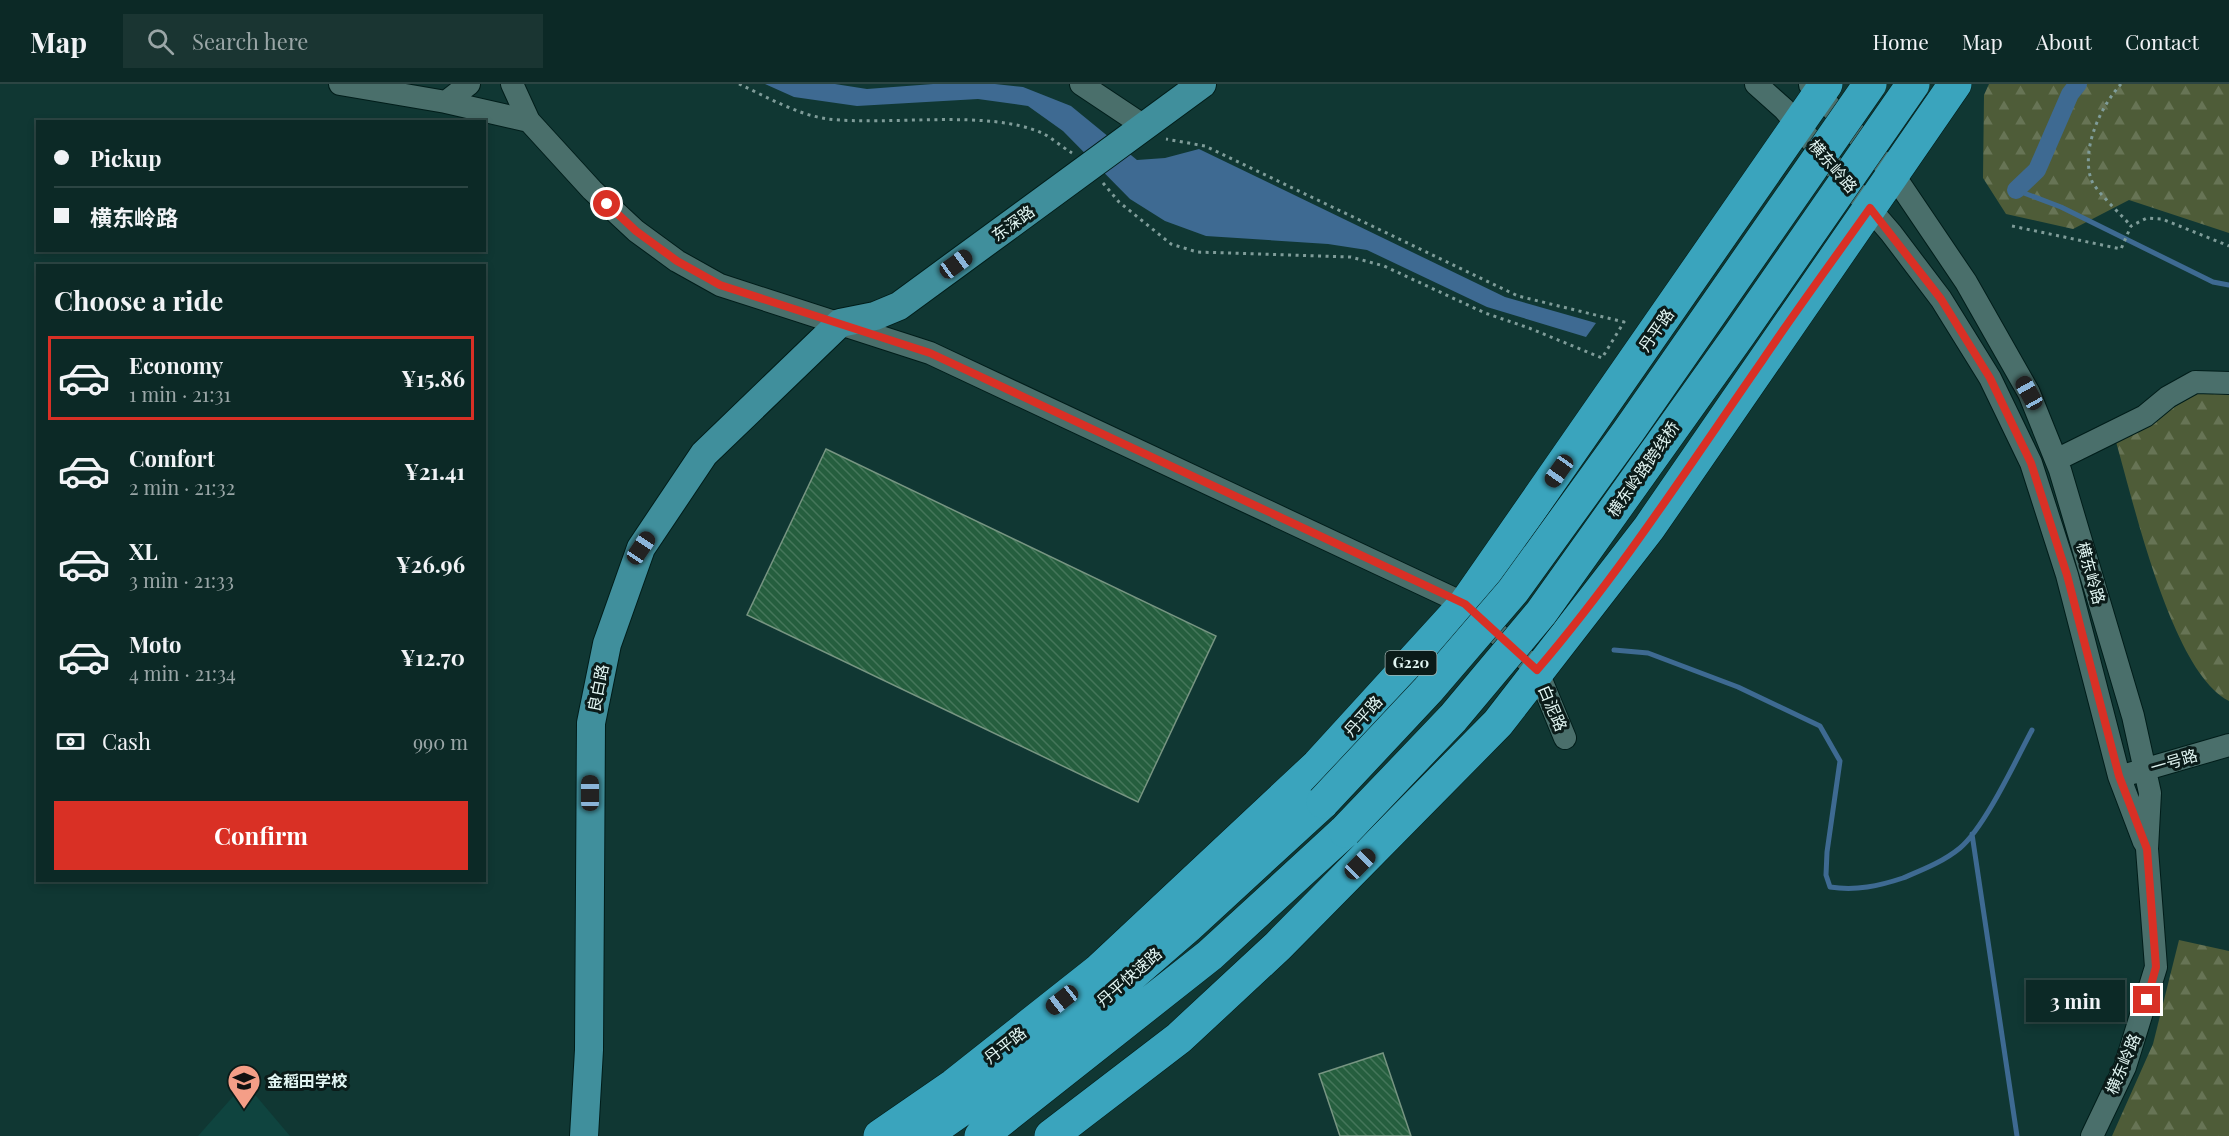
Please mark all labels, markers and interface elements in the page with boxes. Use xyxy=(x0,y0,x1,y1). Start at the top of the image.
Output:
search box xyxy=(123,14,543,68)
text: Map xyxy=(30,23,87,60)
icon: search xyxy=(144,25,177,58)
text: Search here xyxy=(192,26,308,56)
text: Home xyxy=(1873,27,1929,55)
text: Map xyxy=(1962,27,2003,55)
text: About xyxy=(2036,27,2092,55)
text: Contact xyxy=(2125,27,2199,55)
street label: 横东岭路 xyxy=(1804,135,1862,197)
text: Pickup xyxy=(90,143,161,173)
route start xyxy=(593,190,620,217)
street label: 东深路 xyxy=(987,200,1038,245)
text: 横东岭路 xyxy=(90,202,178,232)
car xyxy=(936,246,976,282)
text: Choose a ride xyxy=(54,282,223,318)
street label: 丹平路 xyxy=(1633,304,1678,355)
text: Economy xyxy=(129,350,223,380)
icon: car xyxy=(57,351,111,405)
text: ¥15.86 xyxy=(401,363,465,393)
car xyxy=(2012,373,2046,413)
text: 1 min · 21:31 xyxy=(129,380,231,407)
street label: 横东岭路跨线桥 xyxy=(1602,417,1683,521)
text: Comfort xyxy=(129,443,215,473)
icon: car xyxy=(57,444,111,498)
car xyxy=(1541,451,1577,491)
text: ¥21.41 xyxy=(404,456,465,486)
text: 2 min · 21:32 xyxy=(129,473,235,500)
car xyxy=(623,528,659,568)
text: XL xyxy=(129,536,158,566)
icon: car xyxy=(57,537,111,591)
street label: 横东岭路 xyxy=(2073,539,2110,607)
text: ¥26.96 xyxy=(396,549,465,579)
text: 3 min · 21:33 xyxy=(129,566,234,593)
text: Moto xyxy=(129,629,182,659)
icon: car xyxy=(57,630,111,684)
text: ¥12.70 xyxy=(400,642,465,672)
road number: G220 xyxy=(1386,651,1436,675)
text: 4 min · 21:34 xyxy=(129,659,236,686)
street label: 良白路 xyxy=(583,662,612,713)
street label: 白泥路 xyxy=(1534,682,1573,734)
street label: 丹平路 xyxy=(1339,691,1386,741)
icon: cash xyxy=(54,725,87,758)
text: Cash xyxy=(102,726,151,756)
text: 990 m xyxy=(413,728,468,755)
street label: 一号路 xyxy=(2148,744,2200,777)
car xyxy=(581,775,599,811)
button: Confirm xyxy=(54,801,468,870)
car xyxy=(1341,845,1379,883)
street label: 丹平快速路 xyxy=(1092,942,1166,1011)
callout: 3 min xyxy=(2027,979,2126,1021)
car xyxy=(1042,982,1082,1018)
route end xyxy=(2133,986,2160,1013)
text: 3 min xyxy=(2050,987,2101,1014)
street label: 丹平路 xyxy=(979,1022,1030,1068)
street label: 横东岭路 xyxy=(2100,1030,2145,1097)
school or university icon: 金稻田学校 xyxy=(226,1063,262,1110)
place label: 金稻田学校 xyxy=(267,1070,348,1091)

